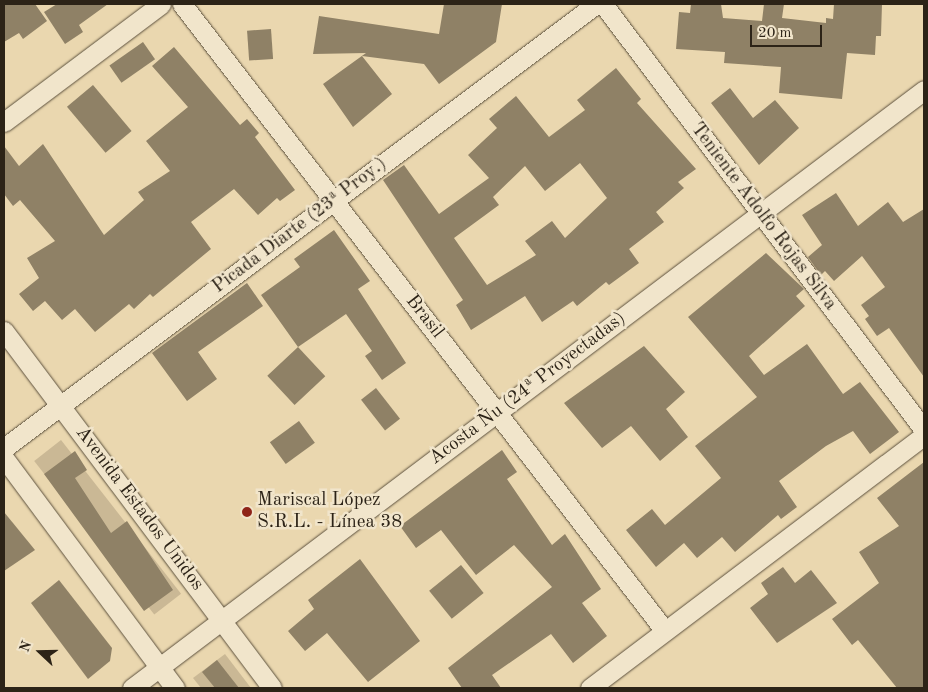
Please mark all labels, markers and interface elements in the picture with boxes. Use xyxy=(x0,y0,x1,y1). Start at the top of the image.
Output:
scale bar xyxy=(753,15,826,47)
text: 20 m xyxy=(758,26,792,41)
street label: Teniente Adolfo Rojas Silva xyxy=(685,119,841,315)
street label: Picada Diarte (23ª Proy.) xyxy=(208,153,392,299)
street label: Brasil xyxy=(400,291,448,343)
street label: Acosta Ñu (24ª Proyectadas) xyxy=(425,308,631,470)
street label: Avenida Estados Unidos xyxy=(70,423,208,595)
place label: Mariscal López S.R.L. - Línea 38 xyxy=(257,490,402,534)
marker: Mariscal López S.R.L. - Línea 38 xyxy=(241,506,253,518)
north arrow xyxy=(15,627,65,677)
text: N xyxy=(18,639,34,654)

